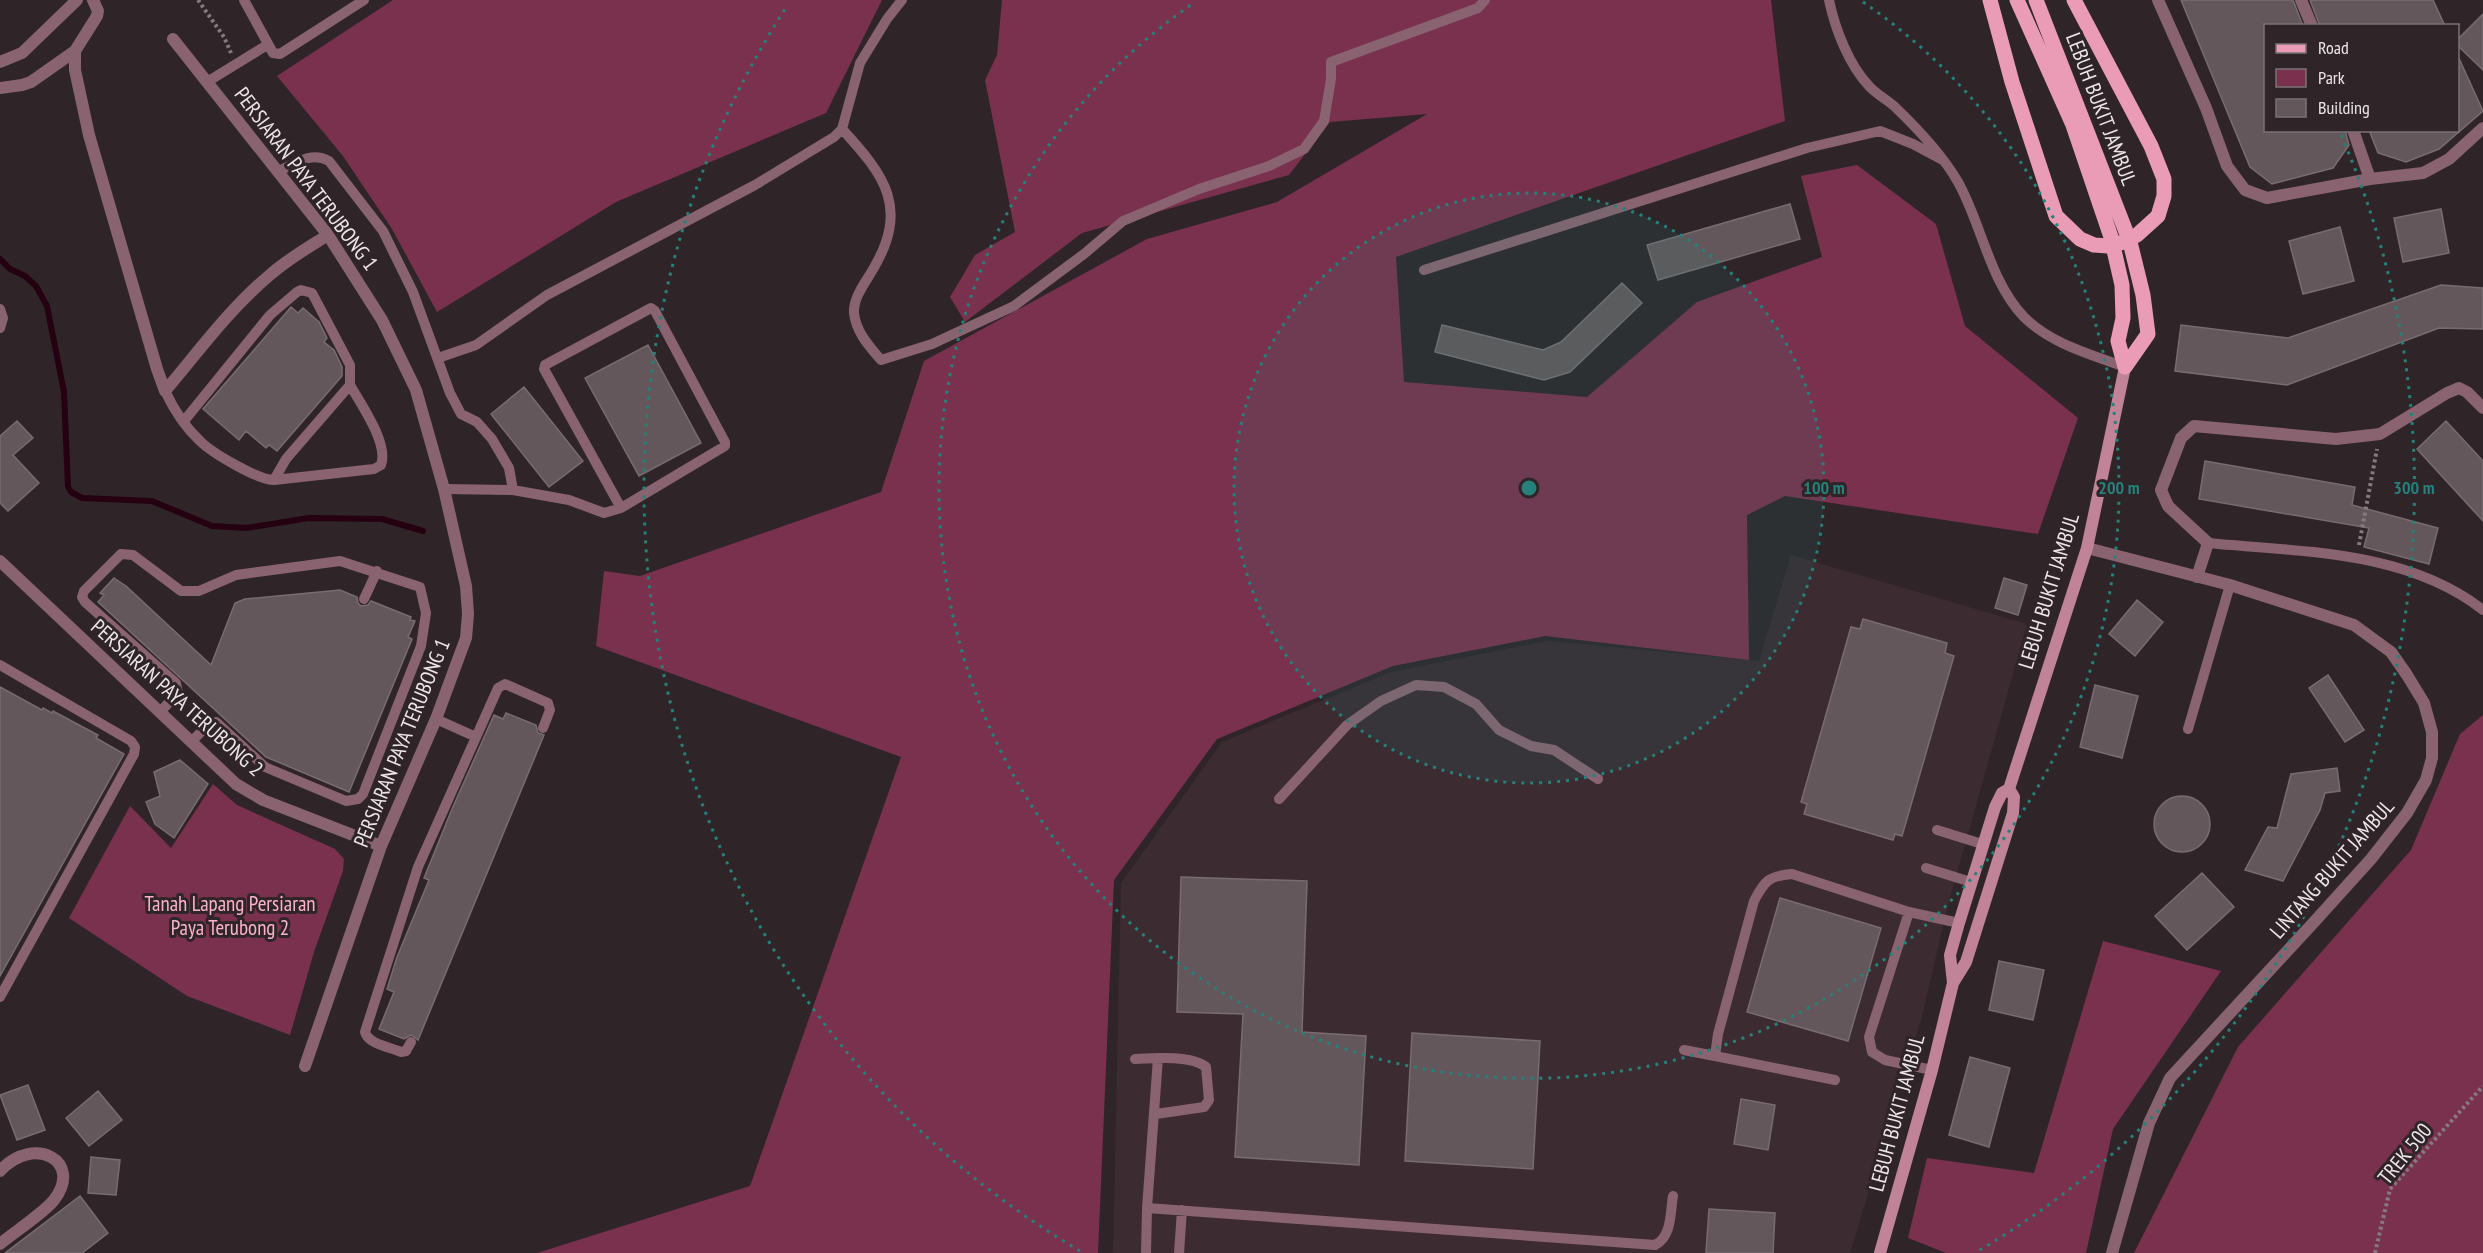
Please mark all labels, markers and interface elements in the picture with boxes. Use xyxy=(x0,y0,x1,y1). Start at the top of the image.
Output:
legend xyxy=(2264,24,2459,132)
street label: LEBUH BUKIT JAMBUL xyxy=(2060,29,2143,189)
text: Road xyxy=(2318,36,2349,59)
text: Park xyxy=(2318,66,2345,89)
street label: PERSIARAN PAYA TERUBONG 1 xyxy=(229,82,384,276)
text: Building xyxy=(2318,96,2370,119)
text: 100 m xyxy=(1803,476,1845,499)
text: 200 m xyxy=(2098,476,2140,499)
text: 300 m xyxy=(2393,476,2435,499)
centre of rings xyxy=(1519,478,1539,498)
street label: LEBUH BUKIT JAMBUL xyxy=(2012,509,2085,672)
street label: PERSIARAN PAYA TERUBONG 2 xyxy=(86,613,269,782)
street label: PERSIARAN PAYA TERUBONG 1 xyxy=(347,635,456,851)
street label: LINTANG BUKIT JAMBUL xyxy=(2264,793,2400,944)
park label: Tanah Lapang Persiaran Paya Terubong 2 xyxy=(144,890,316,941)
street label: LEBUH BUKIT JAMBUL xyxy=(1863,1031,1931,1194)
street label: TREK 500 xyxy=(2372,1118,2437,1190)

